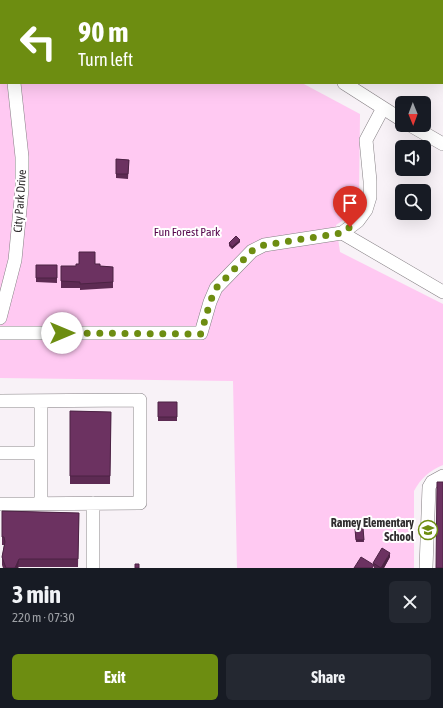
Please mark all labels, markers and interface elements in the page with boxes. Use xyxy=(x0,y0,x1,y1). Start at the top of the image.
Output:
icon: left xyxy=(12,16,64,68)
text: 90 m xyxy=(78,16,128,48)
text: Turn left xyxy=(78,49,133,70)
north arrow xyxy=(395,96,431,132)
map controls xyxy=(395,96,431,220)
button: sound xyxy=(395,140,431,176)
street label: City Park Drive xyxy=(11,169,29,233)
button: search xyxy=(395,184,431,220)
pin xyxy=(333,186,367,227)
icon: arrive xyxy=(339,192,361,214)
park label: Fun Forest Park xyxy=(154,225,221,239)
position arrow xyxy=(41,312,83,354)
place label: Ramey Elementary School xyxy=(331,516,415,544)
school or university icon: Ramey Elementary School xyxy=(417,519,439,541)
text: 3 min xyxy=(12,581,61,608)
button: close xyxy=(389,581,431,623)
text: 220 m · 07:30 xyxy=(12,610,75,625)
button: Exit xyxy=(12,654,218,700)
button: Share xyxy=(226,654,431,700)

